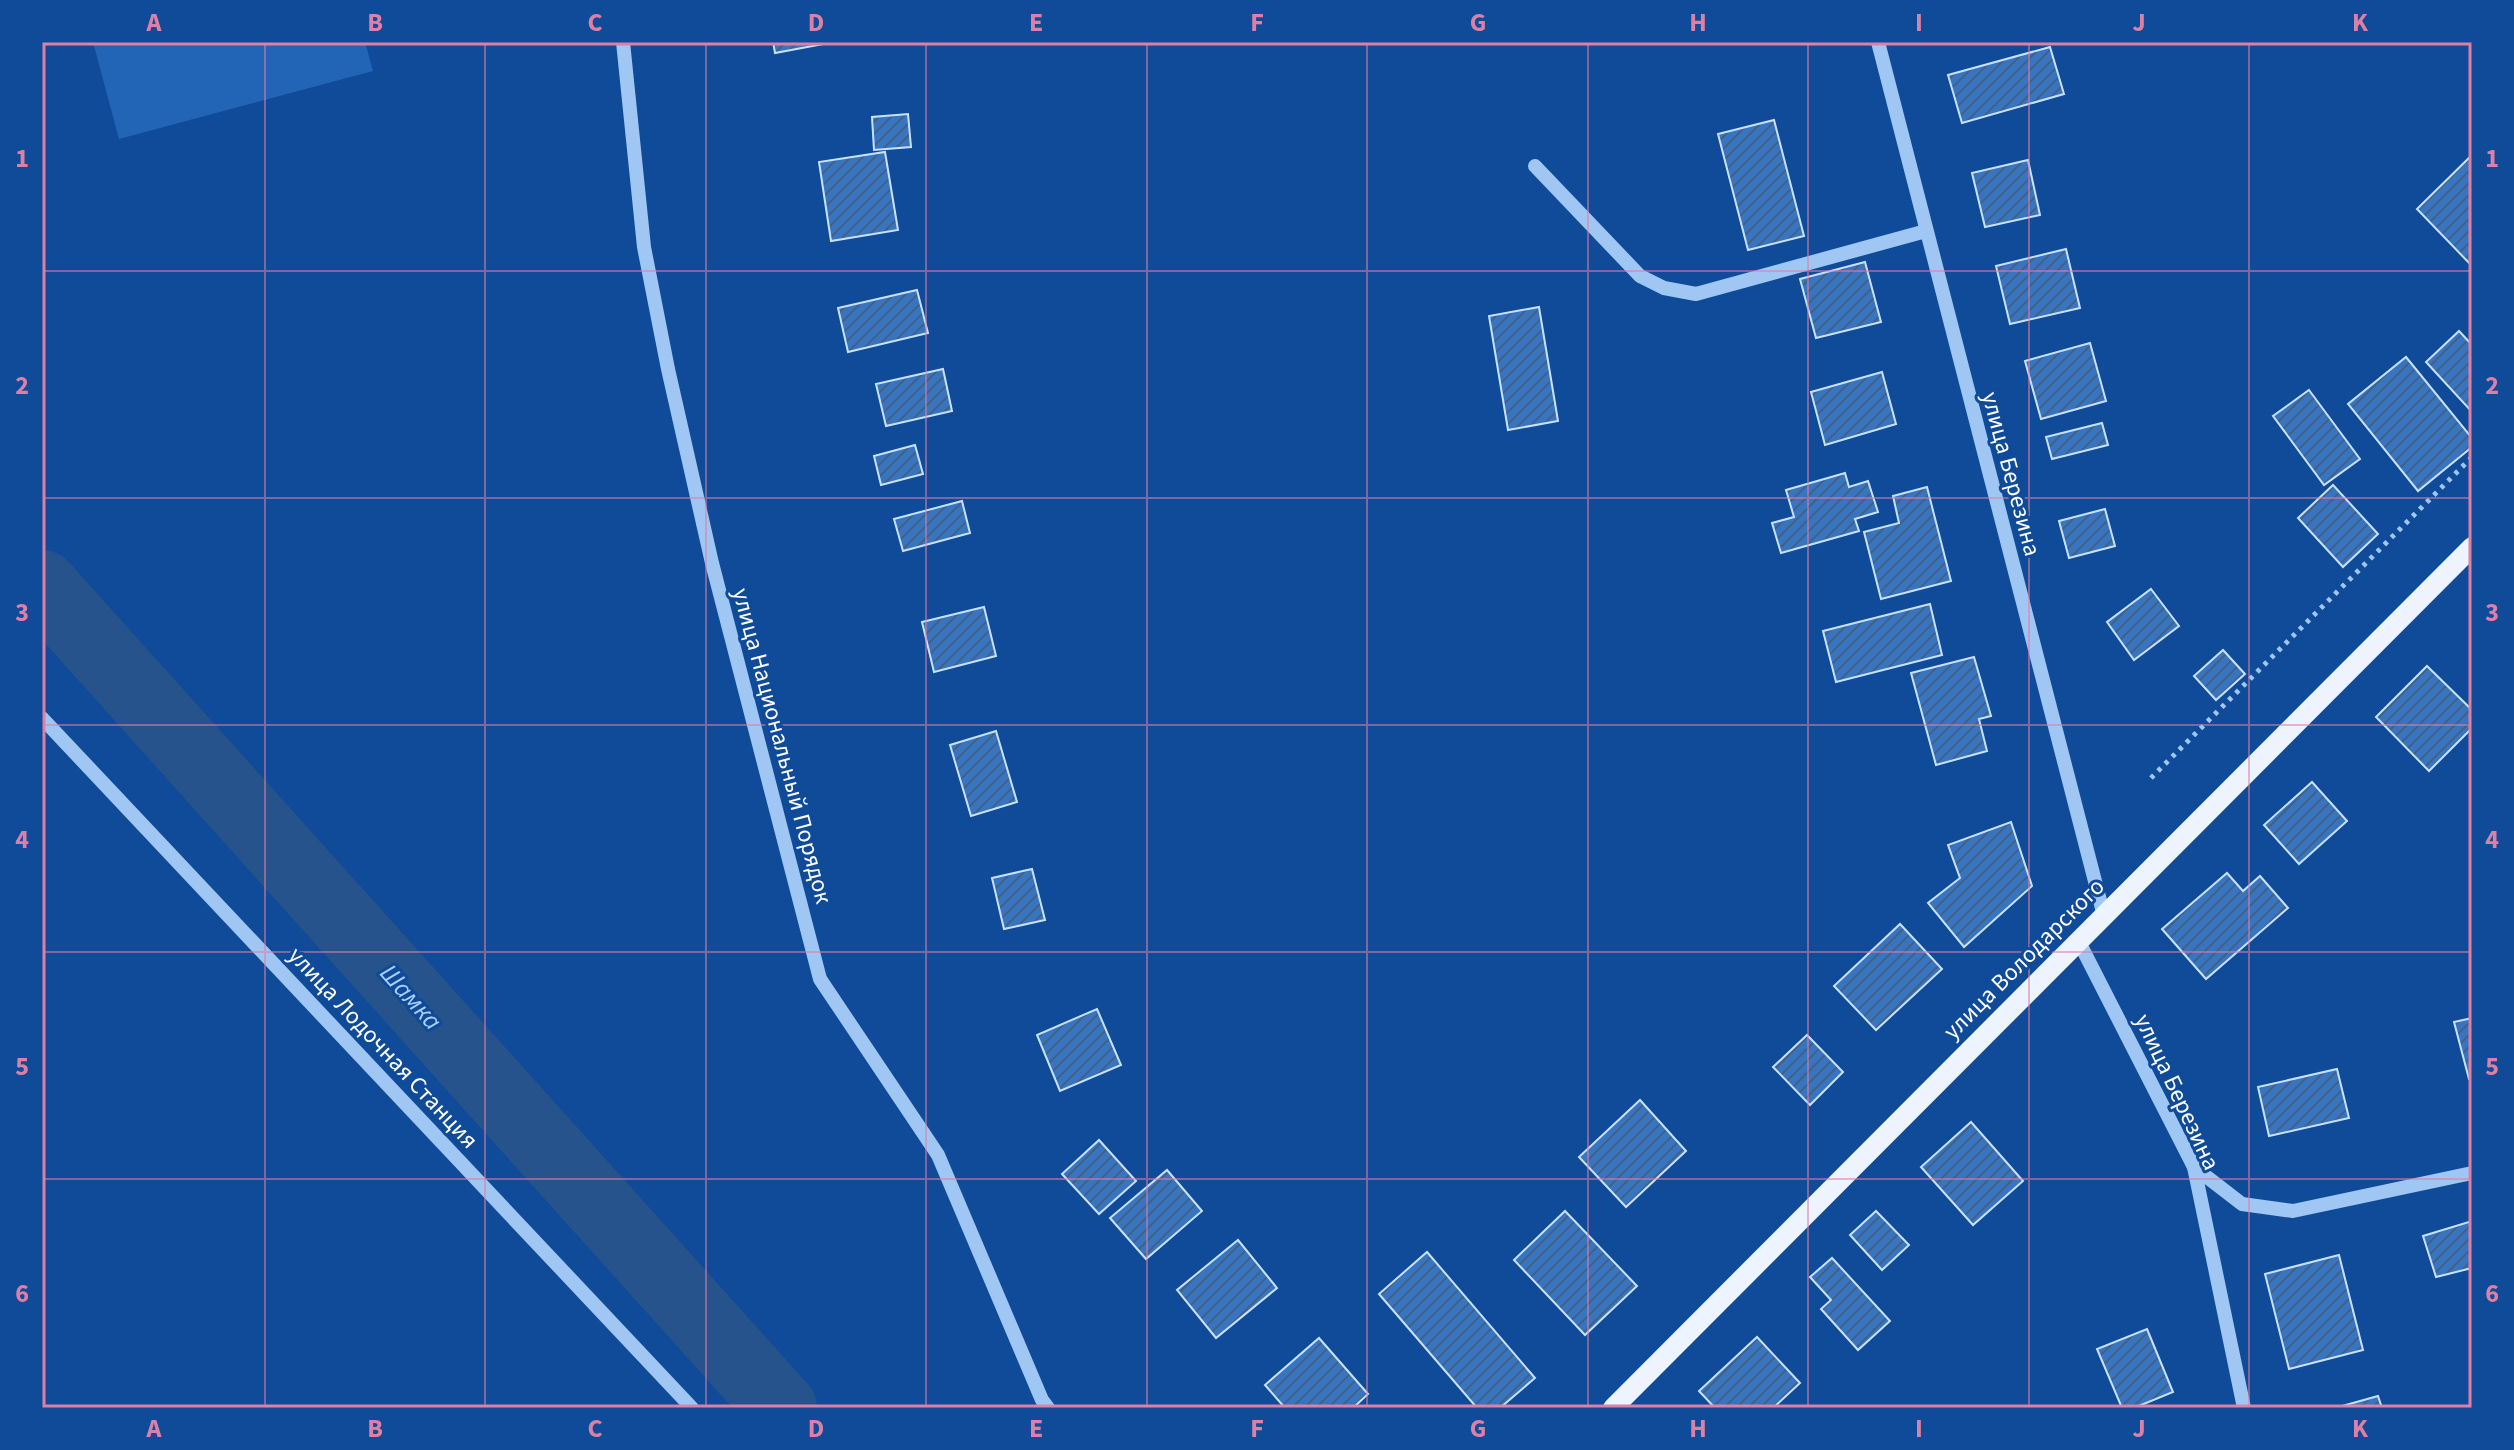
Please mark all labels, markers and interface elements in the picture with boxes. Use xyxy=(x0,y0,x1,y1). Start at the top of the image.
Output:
text: A xyxy=(146,4,163,41)
text: B xyxy=(367,4,383,41)
text: C xyxy=(587,4,603,41)
text: D xyxy=(808,4,824,41)
text: E xyxy=(1029,4,1043,41)
text: F xyxy=(1250,4,1264,41)
text: G xyxy=(1470,4,1486,41)
text: H xyxy=(1689,4,1707,41)
text: I xyxy=(1915,4,1923,41)
text: J xyxy=(2132,4,2146,41)
text: K xyxy=(2352,4,2369,41)
text: 1 xyxy=(15,140,29,177)
text: 1 xyxy=(2485,140,2499,177)
text: 2 xyxy=(15,367,29,404)
text: 2 xyxy=(2485,367,2499,404)
street label: улица Березина xyxy=(1972,388,2050,560)
street label: улица Национальный Порядок xyxy=(723,584,841,908)
text: 3 xyxy=(15,594,29,631)
text: 3 xyxy=(2485,594,2499,631)
text: 4 xyxy=(15,821,29,858)
text: 4 xyxy=(2485,821,2499,858)
street label: улица Володарского xyxy=(1935,870,2113,1048)
street label: улица Лодочная Станция xyxy=(280,939,486,1157)
water label: Шамка xyxy=(371,956,451,1038)
street label: улица Березина xyxy=(2125,1008,2229,1176)
text: 5 xyxy=(15,1048,29,1085)
text: 5 xyxy=(2485,1048,2499,1085)
text: 6 xyxy=(15,1275,29,1312)
text: 6 xyxy=(2485,1275,2499,1312)
text: A xyxy=(146,1410,163,1447)
text: B xyxy=(367,1410,383,1447)
text: C xyxy=(587,1410,603,1447)
text: D xyxy=(808,1410,824,1447)
text: E xyxy=(1029,1410,1043,1447)
text: F xyxy=(1250,1410,1264,1447)
text: G xyxy=(1470,1410,1486,1447)
text: H xyxy=(1689,1410,1707,1447)
text: I xyxy=(1915,1410,1923,1447)
text: J xyxy=(2132,1410,2146,1447)
text: K xyxy=(2352,1410,2369,1447)

